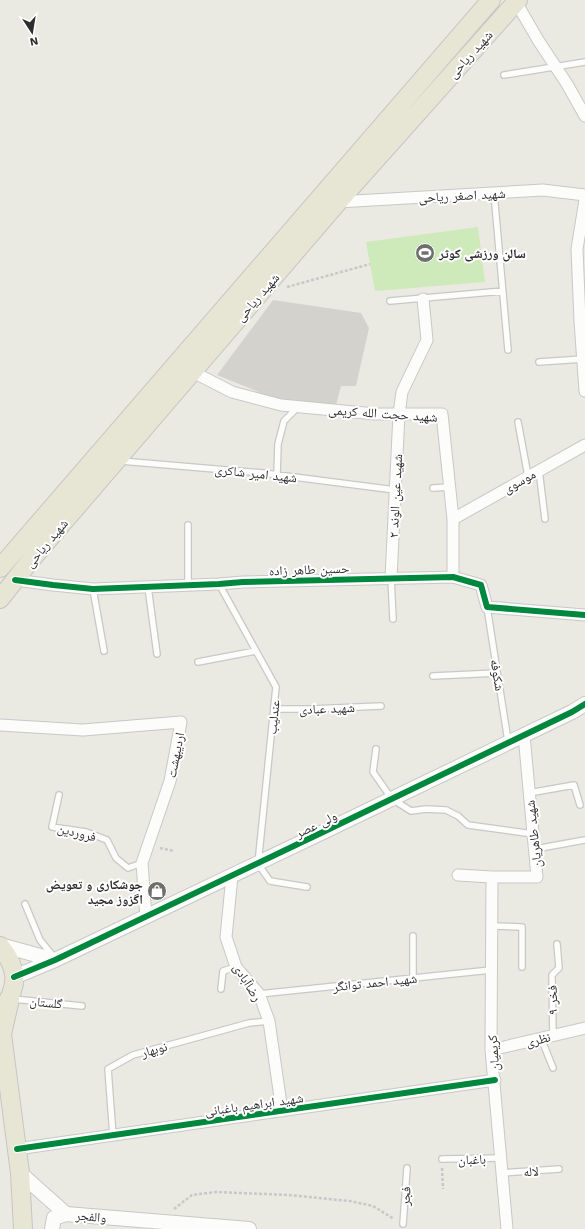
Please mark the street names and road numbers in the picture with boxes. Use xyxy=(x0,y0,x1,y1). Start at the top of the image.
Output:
street label: شهید ریاحی xyxy=(445,27,496,82)
street label: شهید اصغر ریاحی xyxy=(418,186,506,206)
street label: شهید ریاحی xyxy=(232,270,283,325)
street label: شهید حجت الله کریمی xyxy=(328,402,438,426)
street label: شهید عین الوند ۲ xyxy=(386,454,406,538)
street label: شهید امیر شاکری xyxy=(214,462,298,486)
street label: موسوی xyxy=(500,466,539,497)
street label: شهید ریاحی xyxy=(22,516,72,571)
street label: حسین طاهر زاده xyxy=(268,561,350,579)
street label: شکوفه xyxy=(487,658,507,692)
street label: عندلیب xyxy=(264,699,283,735)
street label: شهید عبادی xyxy=(299,700,355,718)
street label: اردیبهشت xyxy=(164,731,188,779)
street label: شهید طاهریان xyxy=(522,799,545,868)
street label: ولی عصر xyxy=(292,808,340,842)
street label: فروردین xyxy=(56,820,98,845)
street label: رضاآبادی xyxy=(229,961,265,1005)
street label: شهید احمد توانگر xyxy=(331,971,418,995)
street label: فخر ۹ xyxy=(545,985,561,1015)
street label: گلستان xyxy=(29,993,64,1013)
street label: نظری xyxy=(524,1029,552,1051)
street label: کریمیان xyxy=(485,1034,503,1071)
street label: نوبهار xyxy=(138,1039,169,1062)
street label: شهید ابراهیم باغبانی xyxy=(204,1090,304,1120)
street label: باغبان xyxy=(458,1152,486,1168)
street label: لاله xyxy=(523,1163,539,1180)
street label: فجر xyxy=(397,1186,415,1207)
street label: والفجر xyxy=(74,1208,107,1226)

